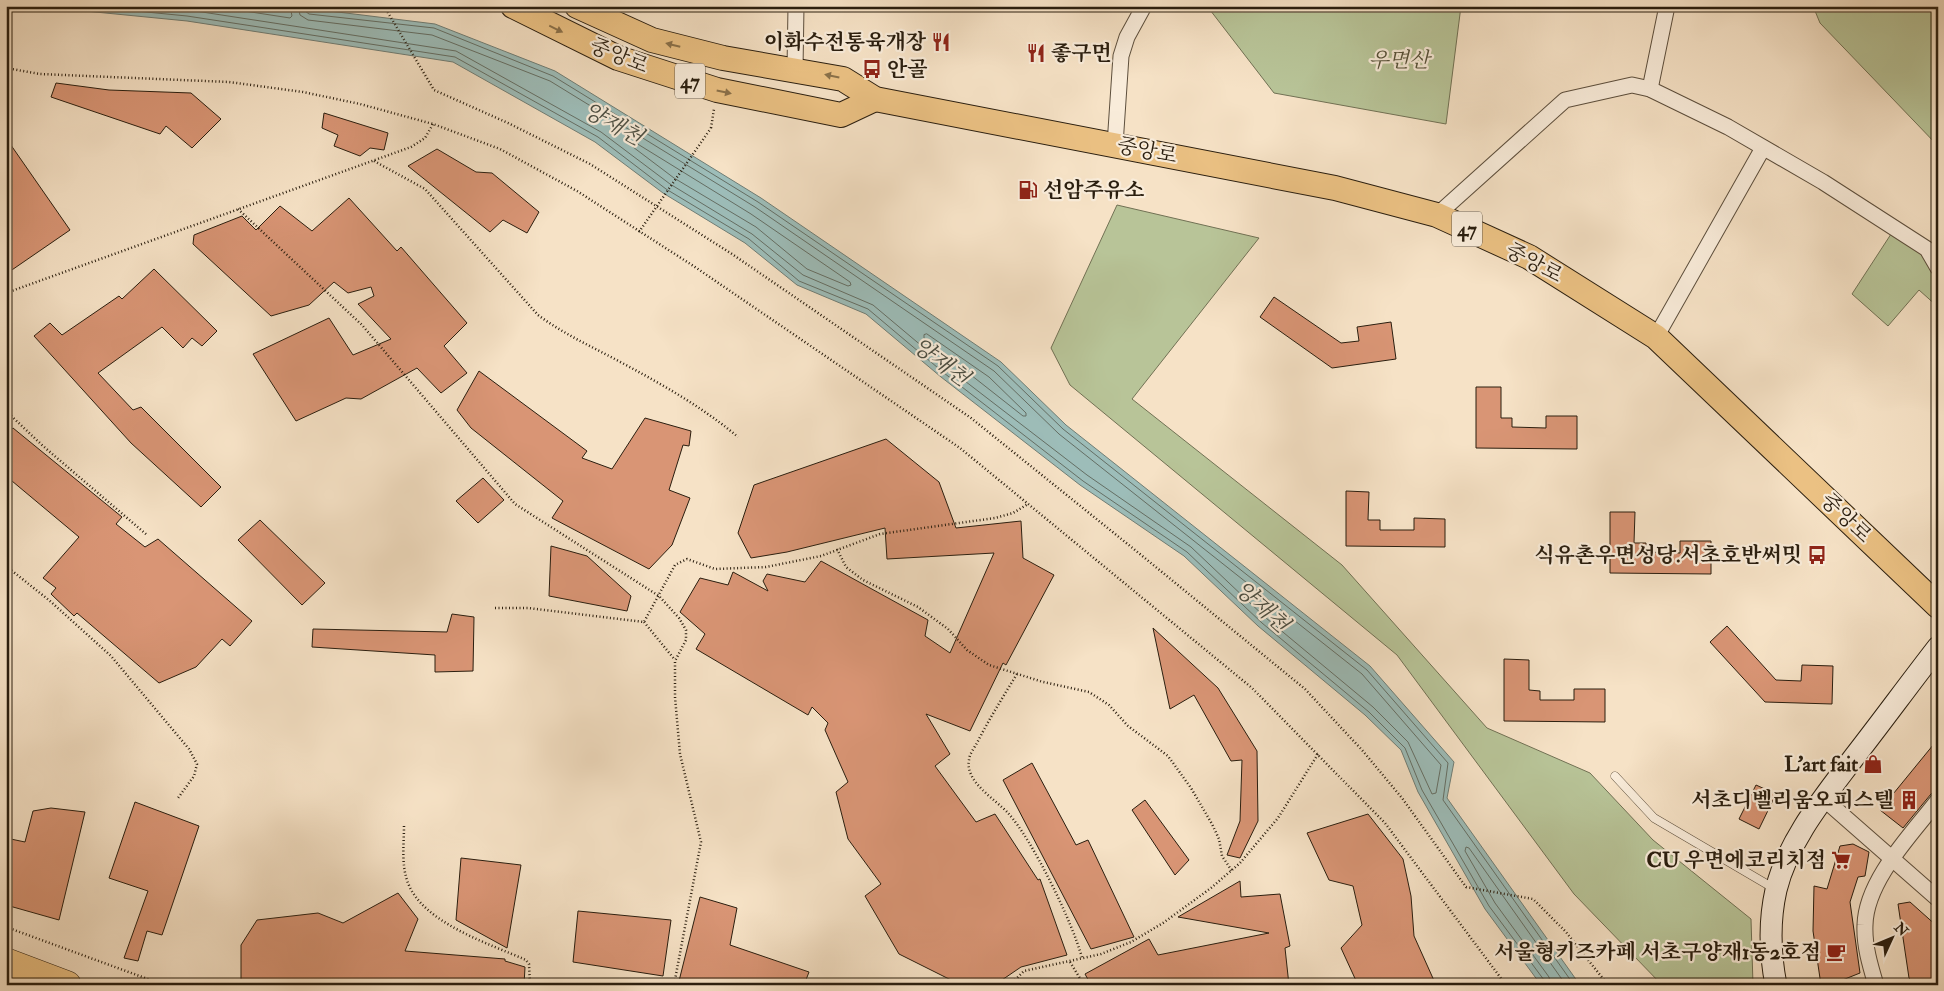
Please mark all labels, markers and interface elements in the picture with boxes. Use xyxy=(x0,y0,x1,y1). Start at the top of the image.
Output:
one-way arrow xyxy=(549,25,563,33)
place label: 이화수전통육개장 xyxy=(764,29,927,56)
restaurant icon: 이화수전통육개장 xyxy=(930,31,952,53)
street label: 중앙로 xyxy=(586,32,652,80)
place label: 좋구먼 xyxy=(1051,40,1112,67)
one-way arrow xyxy=(666,41,681,49)
restaurant icon: 좋구먼 xyxy=(1025,42,1047,64)
park label: 우면산 xyxy=(1369,47,1432,74)
place label: 안골 xyxy=(887,56,928,83)
bus stop icon: 안골 xyxy=(861,58,883,80)
road number: 47 xyxy=(675,64,705,98)
one-way arrow xyxy=(824,72,840,80)
one-way arrow xyxy=(717,88,733,96)
water label: 양재천 xyxy=(578,96,649,153)
street label: 중앙로 xyxy=(1115,132,1179,170)
place label: 선암주유소 xyxy=(1043,177,1144,204)
fuel station icon: 선암주유소 xyxy=(1017,179,1039,201)
road number: 47 xyxy=(1452,212,1482,246)
street label: 중앙로 xyxy=(1501,237,1567,289)
water label: 양재천 xyxy=(907,332,976,393)
street label: 중앙로 xyxy=(1815,487,1877,549)
place label: 식유촌우면성당.서초호반써밋 xyxy=(1534,542,1802,569)
bus stop icon: 식유촌우면성당.서초호반써밋 xyxy=(1806,544,1828,566)
water label: 양재천 xyxy=(1229,575,1296,640)
place label: L'art fait xyxy=(1784,751,1858,778)
shop icon: L'art fait xyxy=(1862,753,1884,775)
place label: 서초디벨리움오피스텔 xyxy=(1691,787,1894,814)
building icon: 서초디벨리움오피스텔 xyxy=(1898,789,1920,811)
place label: CU 우면에코리치점 xyxy=(1647,847,1826,874)
supermarket icon: CU 우면에코리치점 xyxy=(1830,849,1852,871)
north arrow xyxy=(1866,914,1916,964)
text: N xyxy=(1890,918,1912,940)
place label: 서울형키즈카페 서초구양재1동2호점 xyxy=(1494,939,1821,966)
cafe icon: 서울형키즈카페 서초구양재1동2호점 xyxy=(1825,941,1847,963)

